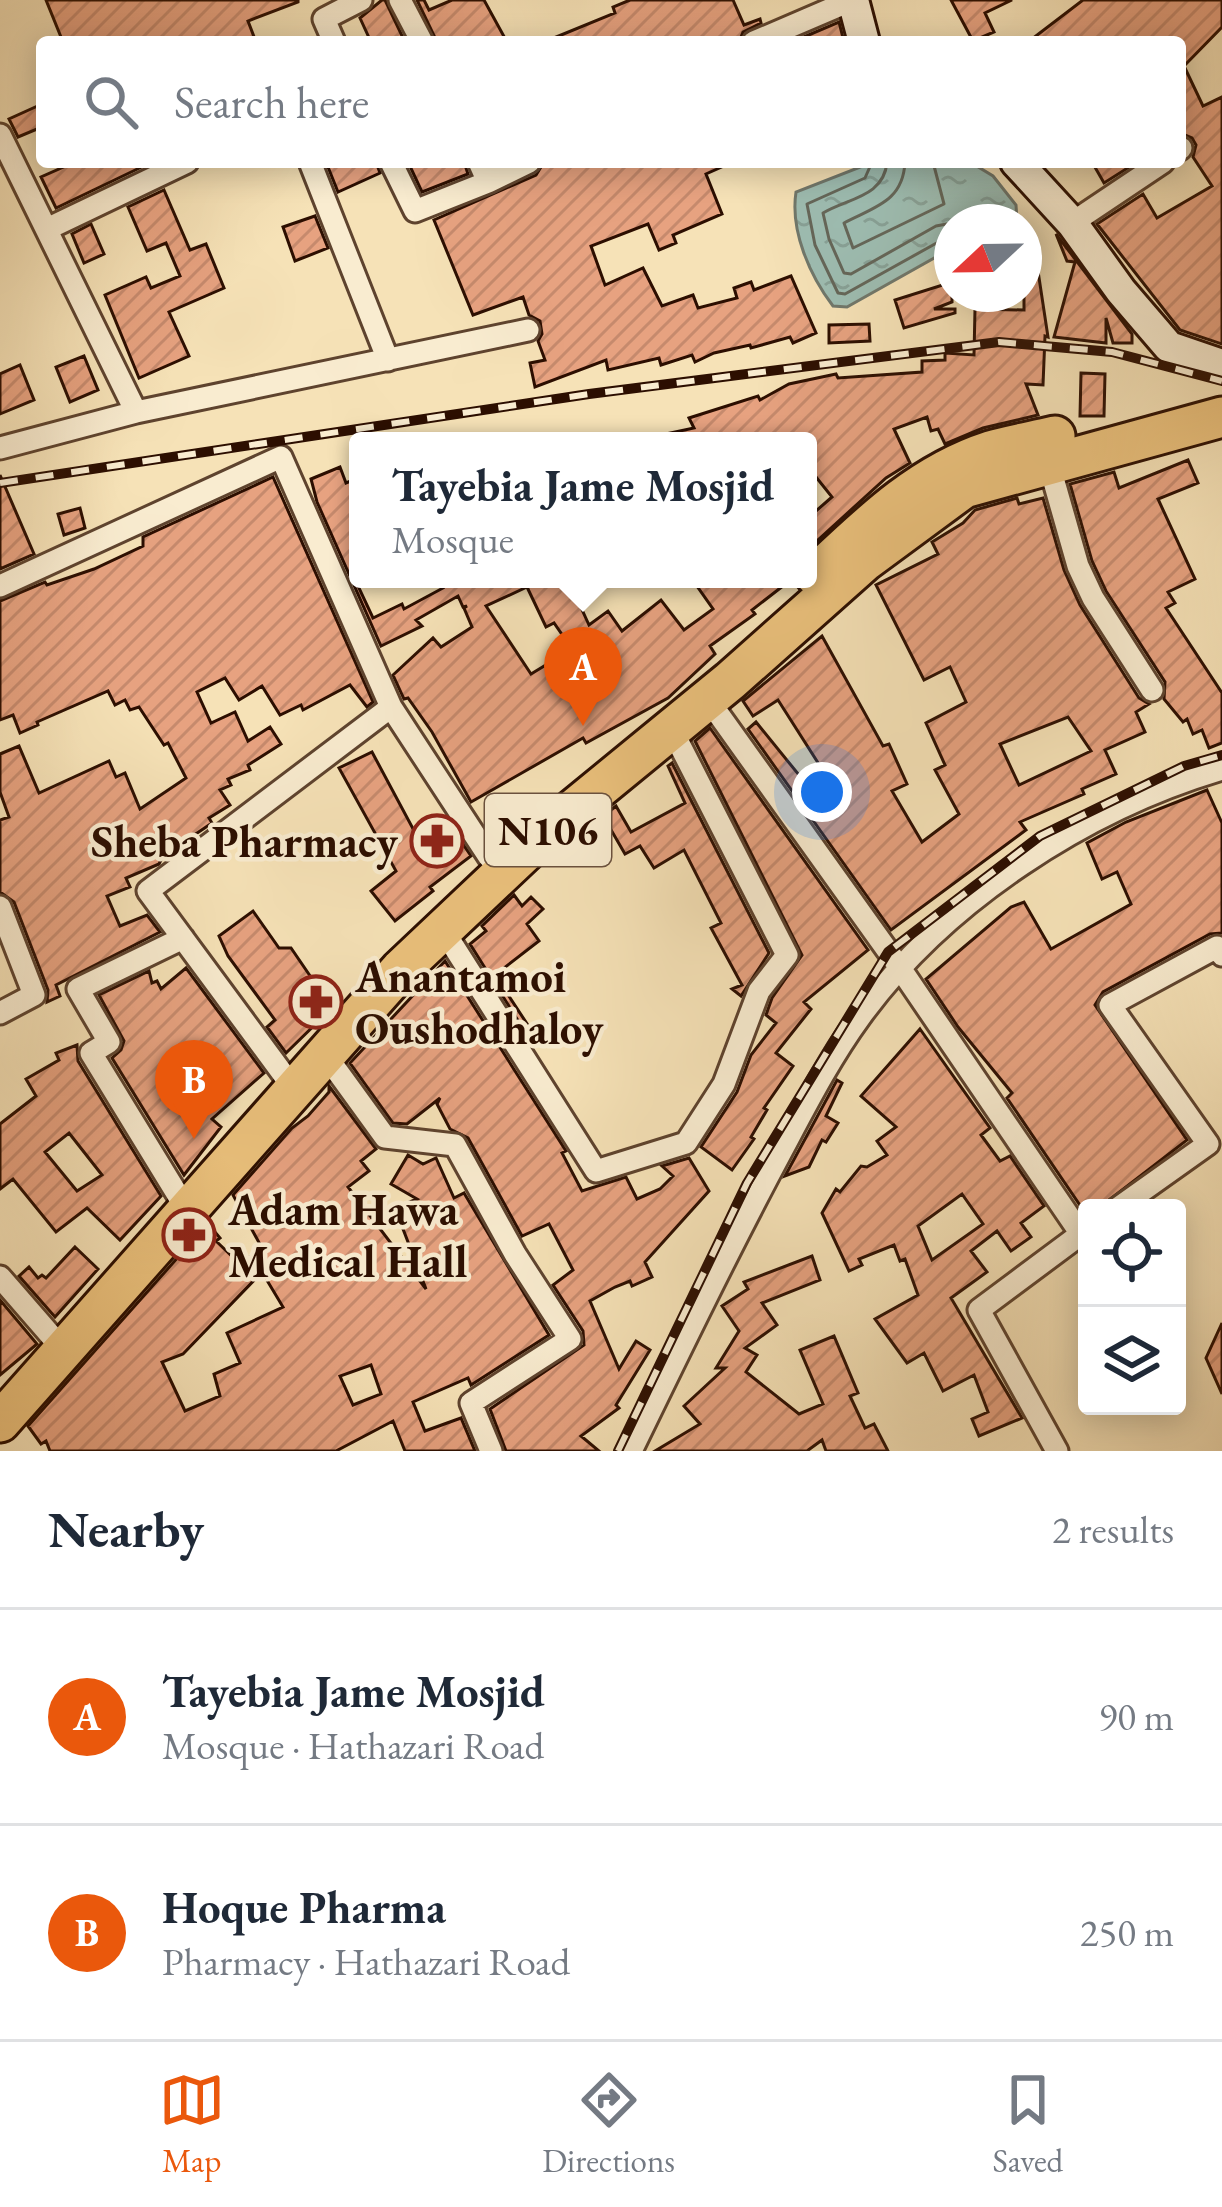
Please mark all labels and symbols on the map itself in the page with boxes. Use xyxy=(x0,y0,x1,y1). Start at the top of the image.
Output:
north arrow xyxy=(934,204,1042,312)
pin: A xyxy=(544,627,622,726)
your location xyxy=(792,762,852,822)
road number: N106 xyxy=(485,794,611,866)
place label: Sheba Pharmacy xyxy=(91,812,398,870)
pharmacy icon: Sheba Pharmacy xyxy=(409,813,465,869)
place label: Anantamoi Oushodhaloy xyxy=(354,947,604,1057)
pharmacy icon: Anantamoi Oushodhaloy xyxy=(288,974,344,1030)
pin: B xyxy=(155,1040,233,1139)
place label: Adam Hawa Medical Hall xyxy=(227,1180,468,1290)
pharmacy icon: Adam Hawa Medical Hall xyxy=(161,1207,217,1263)

